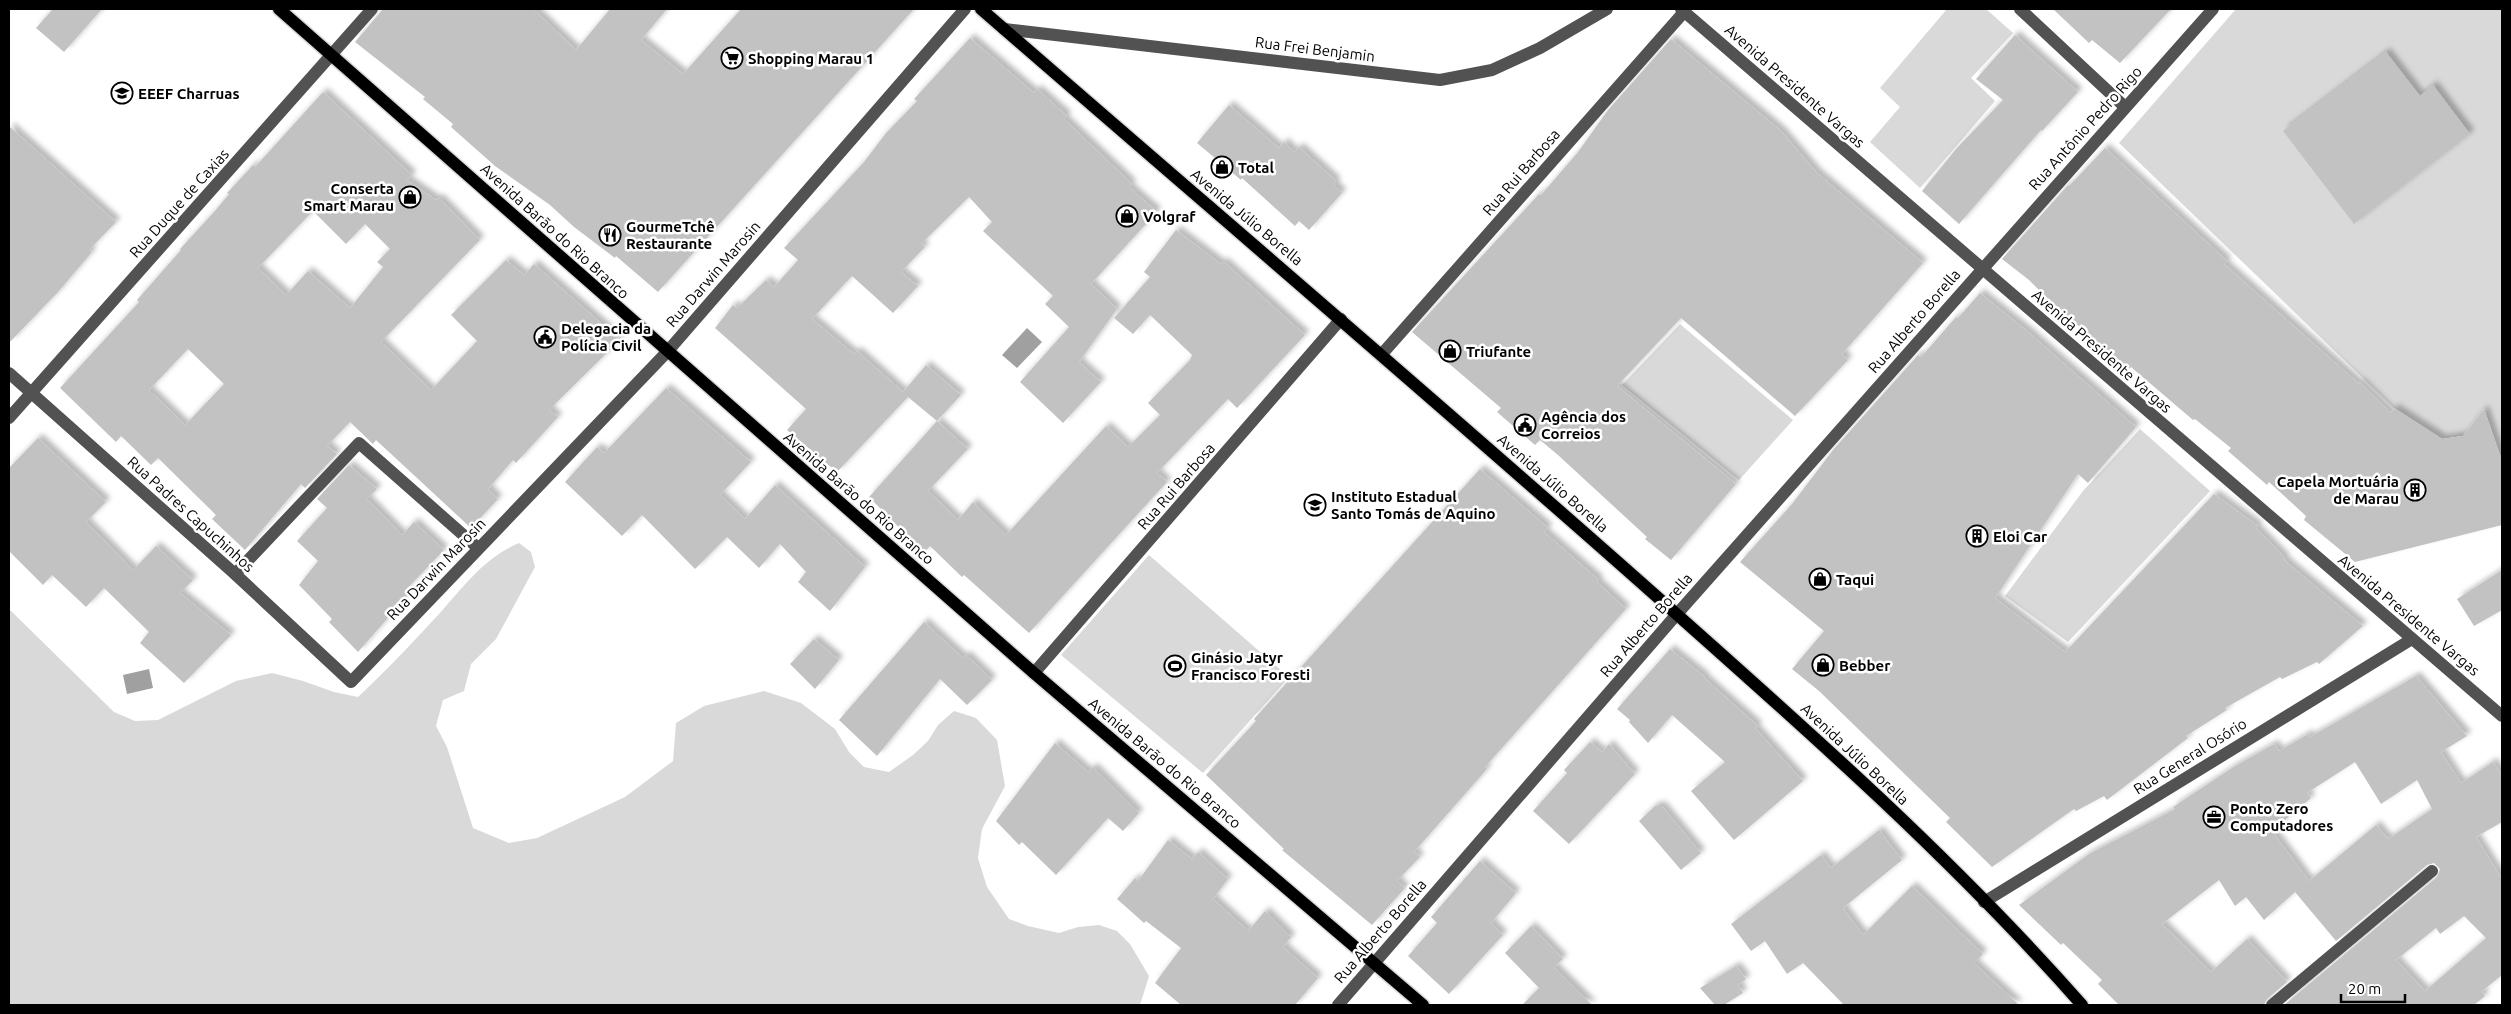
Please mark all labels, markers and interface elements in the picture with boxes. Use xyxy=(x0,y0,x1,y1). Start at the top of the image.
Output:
street label: Avenida Presidente Vargas xyxy=(1722,21,1868,151)
street label: Rua Frei Benjamin xyxy=(1254,33,1376,65)
supermarket icon: Shopping Marau 1 xyxy=(720,46,744,70)
place label: Shopping Marau 1 xyxy=(748,50,874,67)
street label: Rua Antônio Pedro Rigo xyxy=(2025,63,2145,193)
school or university icon: EEEF Charruas xyxy=(110,81,134,105)
place label: EEEF Charruas xyxy=(138,85,240,102)
street label: Rua Rui Barbosa xyxy=(1479,125,1563,219)
street label: Rua Duque de Caxias xyxy=(126,145,232,261)
shop icon: Total xyxy=(1210,155,1234,179)
place label: Total xyxy=(1238,159,1274,176)
street label: Avenida Barão do Rio Branco xyxy=(477,160,633,302)
street label: Avenida Júlio Borella xyxy=(1188,165,1306,269)
place label: Conserta Smart Marau xyxy=(304,180,394,214)
shop icon: Conserta Smart Marau xyxy=(398,185,422,209)
shop icon: Volgraf xyxy=(1115,204,1139,228)
place label: Volgraf xyxy=(1143,208,1196,225)
place label: GourmeTchê Restaurante xyxy=(626,218,715,252)
street label: Rua Darwin Marosin xyxy=(662,218,764,330)
restaurant icon: GourmeTchê Restaurante xyxy=(598,223,622,247)
street label: Rua Alberto Borella xyxy=(1864,266,1964,376)
street label: Avenida Presidente Vargas xyxy=(2029,286,2175,416)
place label: Delegacia da Polícia Civil xyxy=(561,320,651,354)
public building icon: Delegacia da Polícia Civil xyxy=(533,325,557,349)
shop icon: Triufante xyxy=(1438,339,1462,363)
place label: Triufante xyxy=(1466,343,1531,360)
place label: Agência dos Correios xyxy=(1541,408,1626,442)
public building icon: Agência dos Correios xyxy=(1513,413,1537,437)
street label: Avenida Barão do Rio Branco xyxy=(780,428,938,568)
street label: Avenida Júlio Borella xyxy=(1494,430,1612,536)
street label: Rua Rui Barbosa xyxy=(1134,439,1218,533)
street label: Rua Padres Capuchinhos xyxy=(124,453,258,575)
place label: Capela Mortuária de Marau xyxy=(2277,473,2399,507)
building icon: Capela Mortuária de Marau xyxy=(2403,478,2427,502)
place label: Instituto Estadual Santo Tomás de Aquino xyxy=(1331,488,1495,522)
school or university icon: Instituto Estadual Santo Tomás de Aquino xyxy=(1303,493,1327,517)
street label: Rua Darwin Marosin xyxy=(383,515,489,623)
building icon: Eloi Car xyxy=(1965,524,1989,548)
place label: Eloi Car xyxy=(1993,528,2048,545)
street label: Avenida Presidente Vargas xyxy=(2335,551,2483,679)
shop icon: Taqui xyxy=(1808,567,1832,591)
street label: Rua Alberto Borella xyxy=(1596,570,1696,680)
place label: Taqui xyxy=(1836,571,1874,588)
place label: Ginásio Jatyr Francisco Foresti xyxy=(1191,649,1310,683)
shop icon: Bebber xyxy=(1811,653,1835,677)
sports icon: Ginásio Jatyr Francisco Foresti xyxy=(1163,654,1187,678)
place label: Bebber xyxy=(1839,657,1891,674)
street label: Avenida Barão do Rio Branco xyxy=(1085,694,1245,832)
street label: Avenida Júlio Borella xyxy=(1798,700,1912,808)
street label: Rua General Osório xyxy=(2130,714,2250,798)
place label: Ponto Zero Computadores xyxy=(2230,800,2333,834)
office icon: Ponto Zero Computadores xyxy=(2202,805,2226,829)
street label: Rua Alberto Borella xyxy=(1330,876,1430,986)
scale bar xyxy=(2341,972,2405,1004)
text: 20 m xyxy=(2348,980,2381,997)

